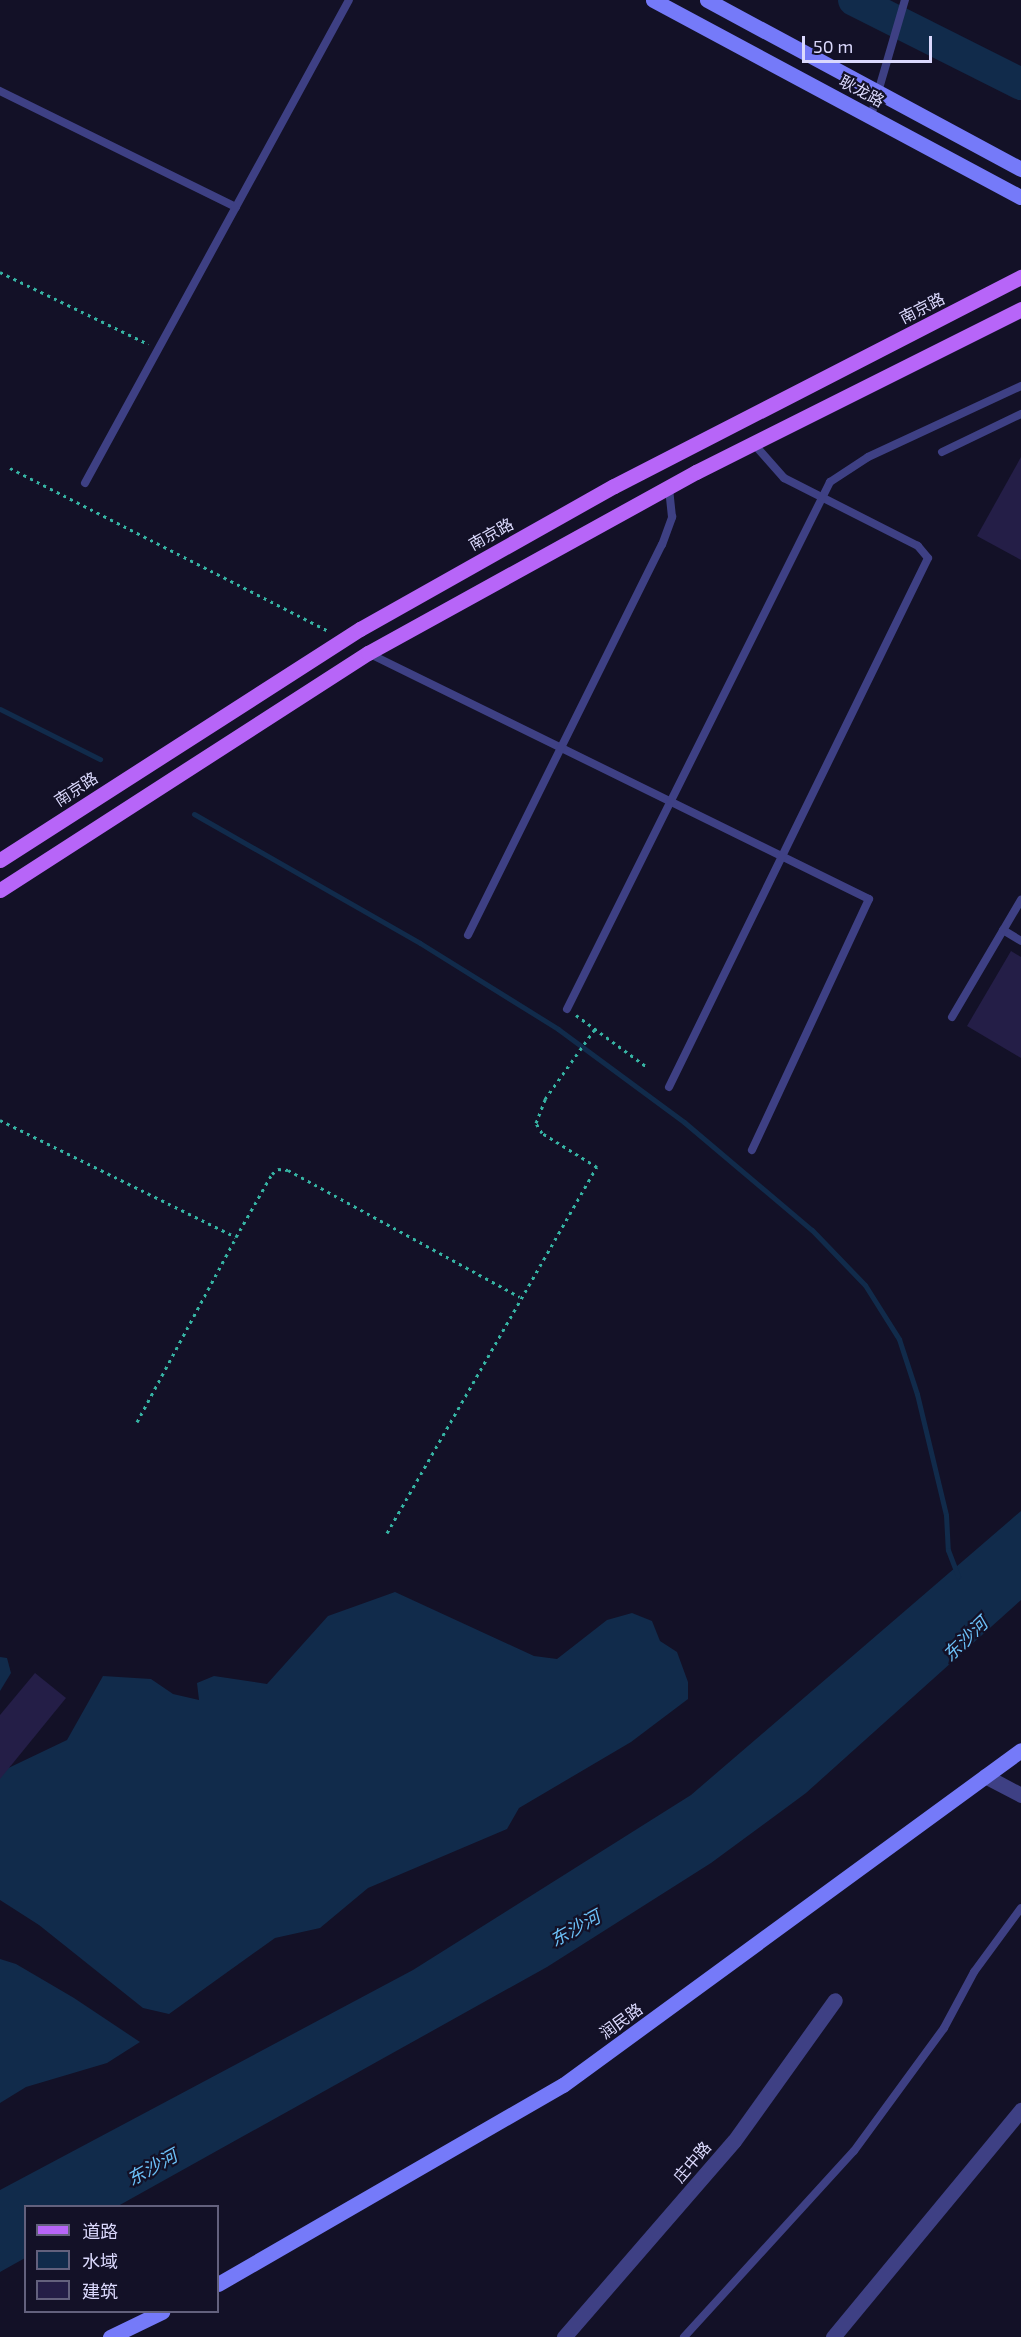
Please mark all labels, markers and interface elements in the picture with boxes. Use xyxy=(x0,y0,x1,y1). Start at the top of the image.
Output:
scale bar xyxy=(805,24,936,62)
text: 50 m xyxy=(813,35,853,57)
street label: 耿龙路 xyxy=(836,71,888,111)
street label: 南京路 xyxy=(896,289,948,327)
street label: 南京路 xyxy=(465,514,517,554)
street label: 南京路 xyxy=(51,768,101,810)
water label: 东沙河 xyxy=(938,1612,992,1666)
water label: 东沙河 xyxy=(546,1905,604,1951)
street label: 润民路 xyxy=(596,1999,646,2043)
street label: 庄中路 xyxy=(669,2138,715,2186)
water label: 东沙河 xyxy=(123,2144,181,2190)
legend xyxy=(24,2205,219,2313)
text: 道路 xyxy=(82,2220,118,2242)
text: 水域 xyxy=(82,2250,118,2272)
text: 建筑 xyxy=(82,2280,118,2302)

